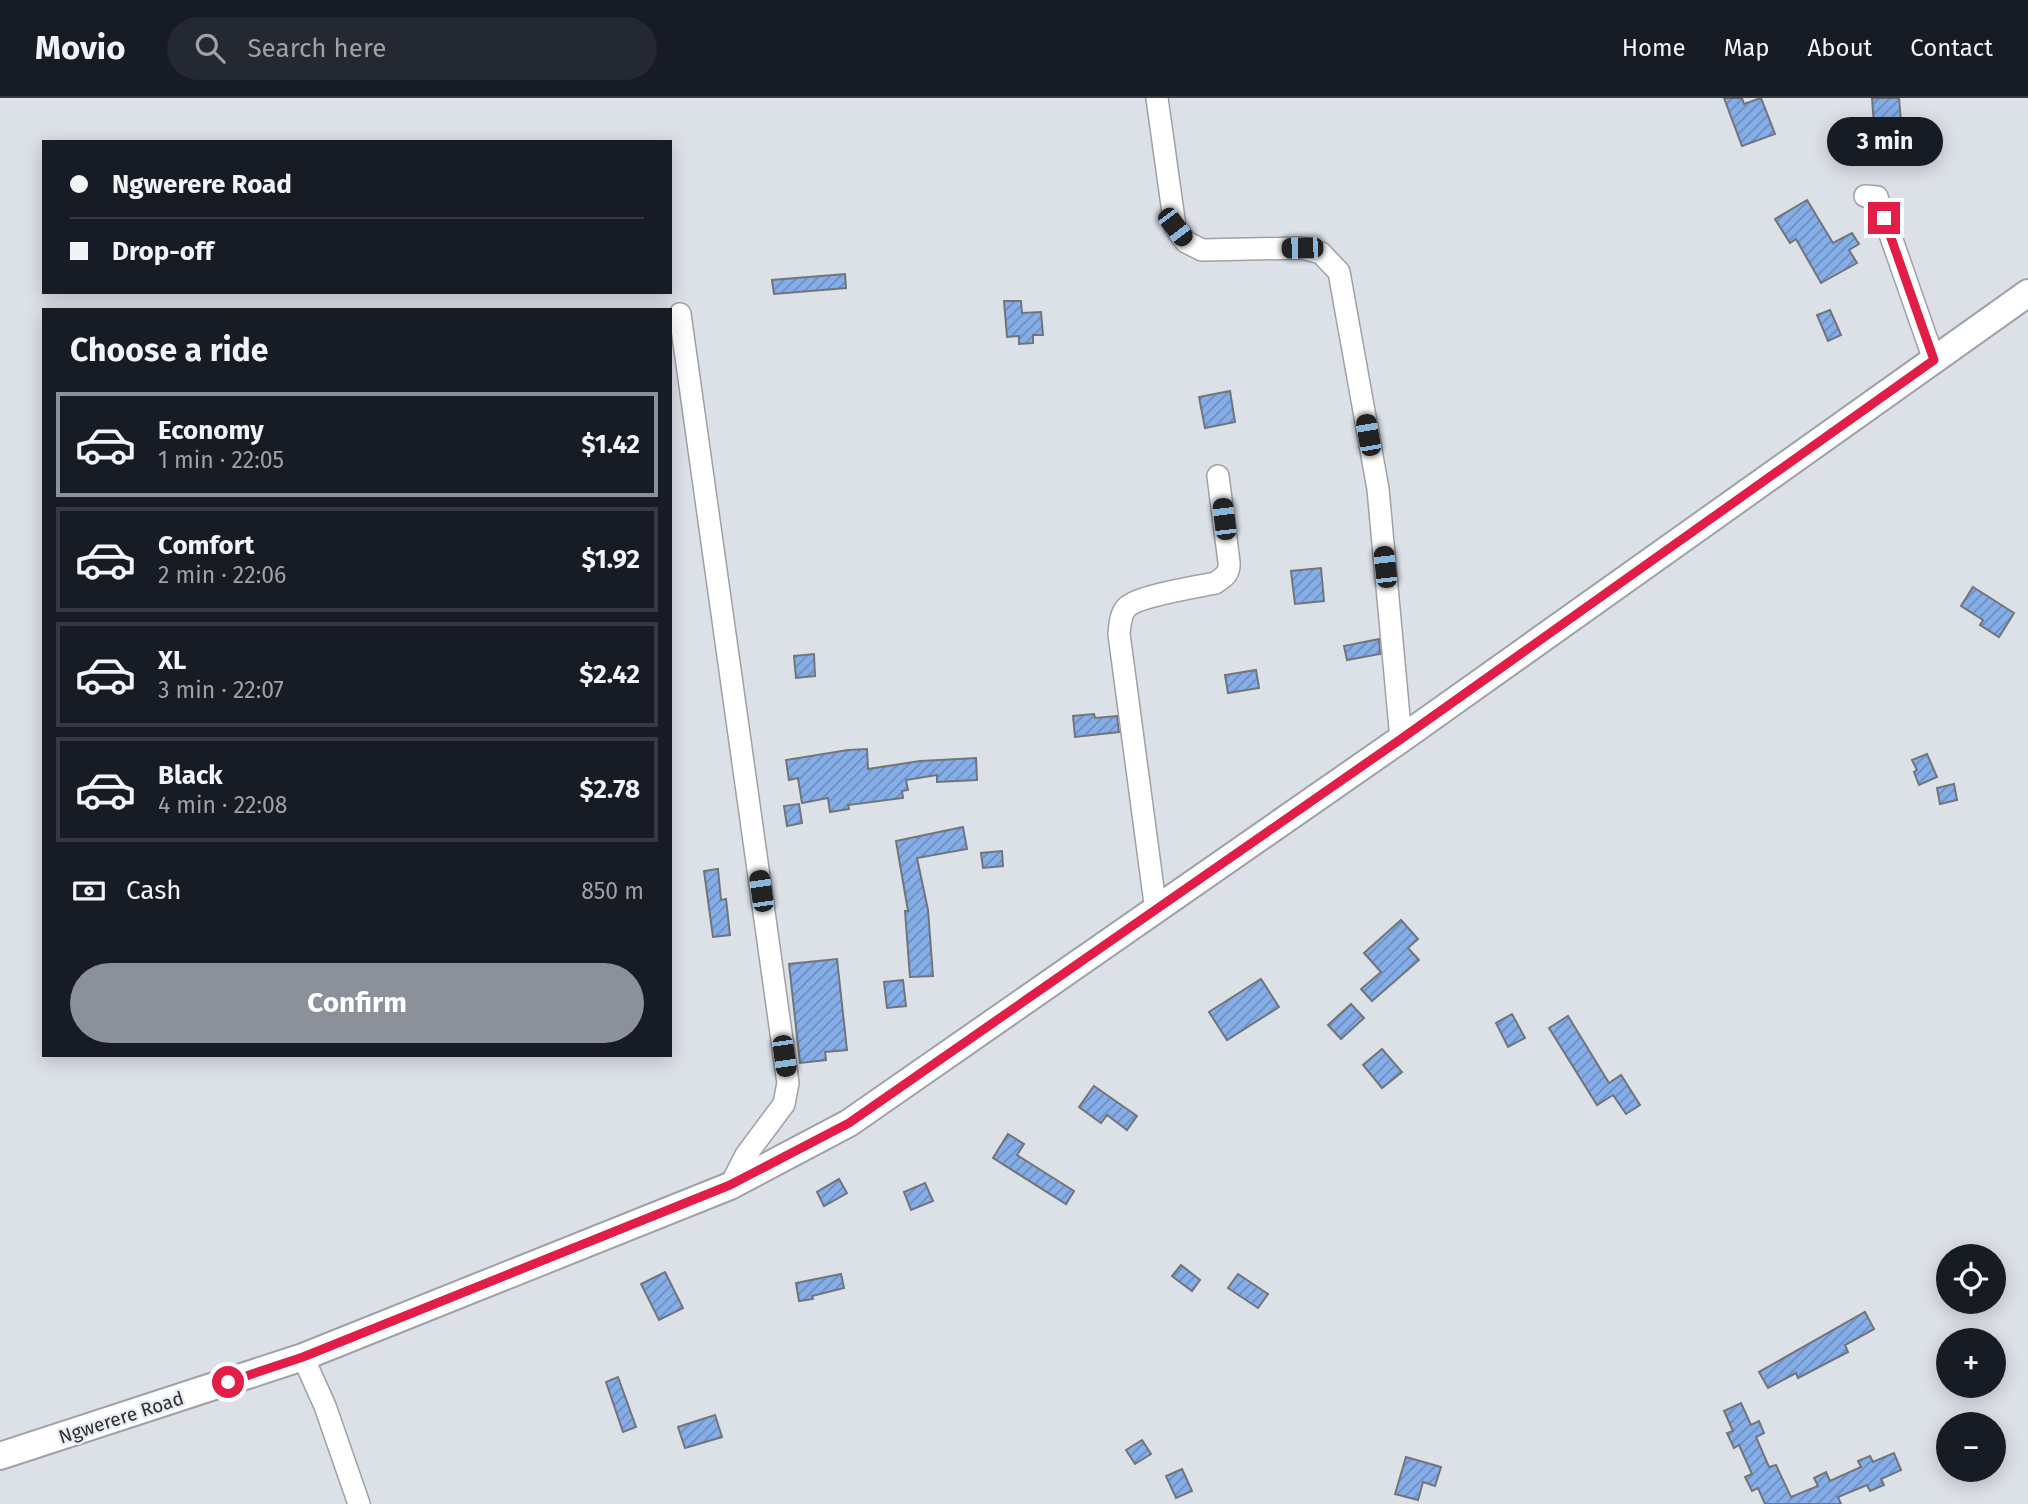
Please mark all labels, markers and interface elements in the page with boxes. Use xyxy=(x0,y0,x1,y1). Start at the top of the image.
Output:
search box xyxy=(167,17,657,80)
text: Movio xyxy=(35,28,125,68)
icon: search xyxy=(191,29,229,67)
text: Search here xyxy=(247,33,386,64)
text: Home xyxy=(1622,34,1686,62)
text: Map xyxy=(1724,34,1770,62)
text: About xyxy=(1808,34,1872,62)
text: Contact xyxy=(1910,34,1993,62)
callout: 3 min xyxy=(1826,116,1942,166)
text: 3 min xyxy=(1857,127,1913,155)
text: Ngwerere Road xyxy=(112,169,292,200)
route end xyxy=(1868,202,1900,234)
car xyxy=(1154,204,1197,250)
text: Drop-off xyxy=(112,236,214,267)
car xyxy=(1281,237,1324,259)
text: Choose a ride xyxy=(70,331,268,369)
car xyxy=(1355,412,1382,458)
icon: car xyxy=(74,413,137,476)
text: Economy xyxy=(158,415,264,446)
text: $1.42 xyxy=(581,429,640,460)
text: 1 min · 22:05 xyxy=(158,446,284,474)
car xyxy=(1212,497,1237,541)
icon: car xyxy=(74,528,137,591)
text: Comfort xyxy=(158,530,254,561)
text: $1.92 xyxy=(581,544,640,575)
car xyxy=(1373,545,1398,589)
text: 2 min · 22:06 xyxy=(158,561,286,589)
icon: car xyxy=(74,643,137,706)
text: XL xyxy=(158,645,186,676)
text: $2.42 xyxy=(579,659,640,690)
text: 3 min · 22:07 xyxy=(158,676,284,704)
icon: car xyxy=(74,758,137,821)
text: Black xyxy=(158,760,223,791)
text: $2.78 xyxy=(579,774,640,805)
text: 4 min · 22:08 xyxy=(158,791,288,819)
car xyxy=(748,869,775,913)
icon: cash xyxy=(70,872,108,910)
text: Cash xyxy=(126,875,182,906)
text: 850 m xyxy=(581,877,644,905)
button: Confirm xyxy=(70,963,644,1043)
car xyxy=(771,1034,798,1078)
map controls xyxy=(1936,1244,2006,1482)
button: locate xyxy=(1936,1244,2006,1314)
button: + xyxy=(1936,1328,2006,1398)
route start xyxy=(212,1366,244,1398)
street label: Ngwerere Road xyxy=(56,1386,186,1448)
button: − xyxy=(1936,1412,2006,1482)

